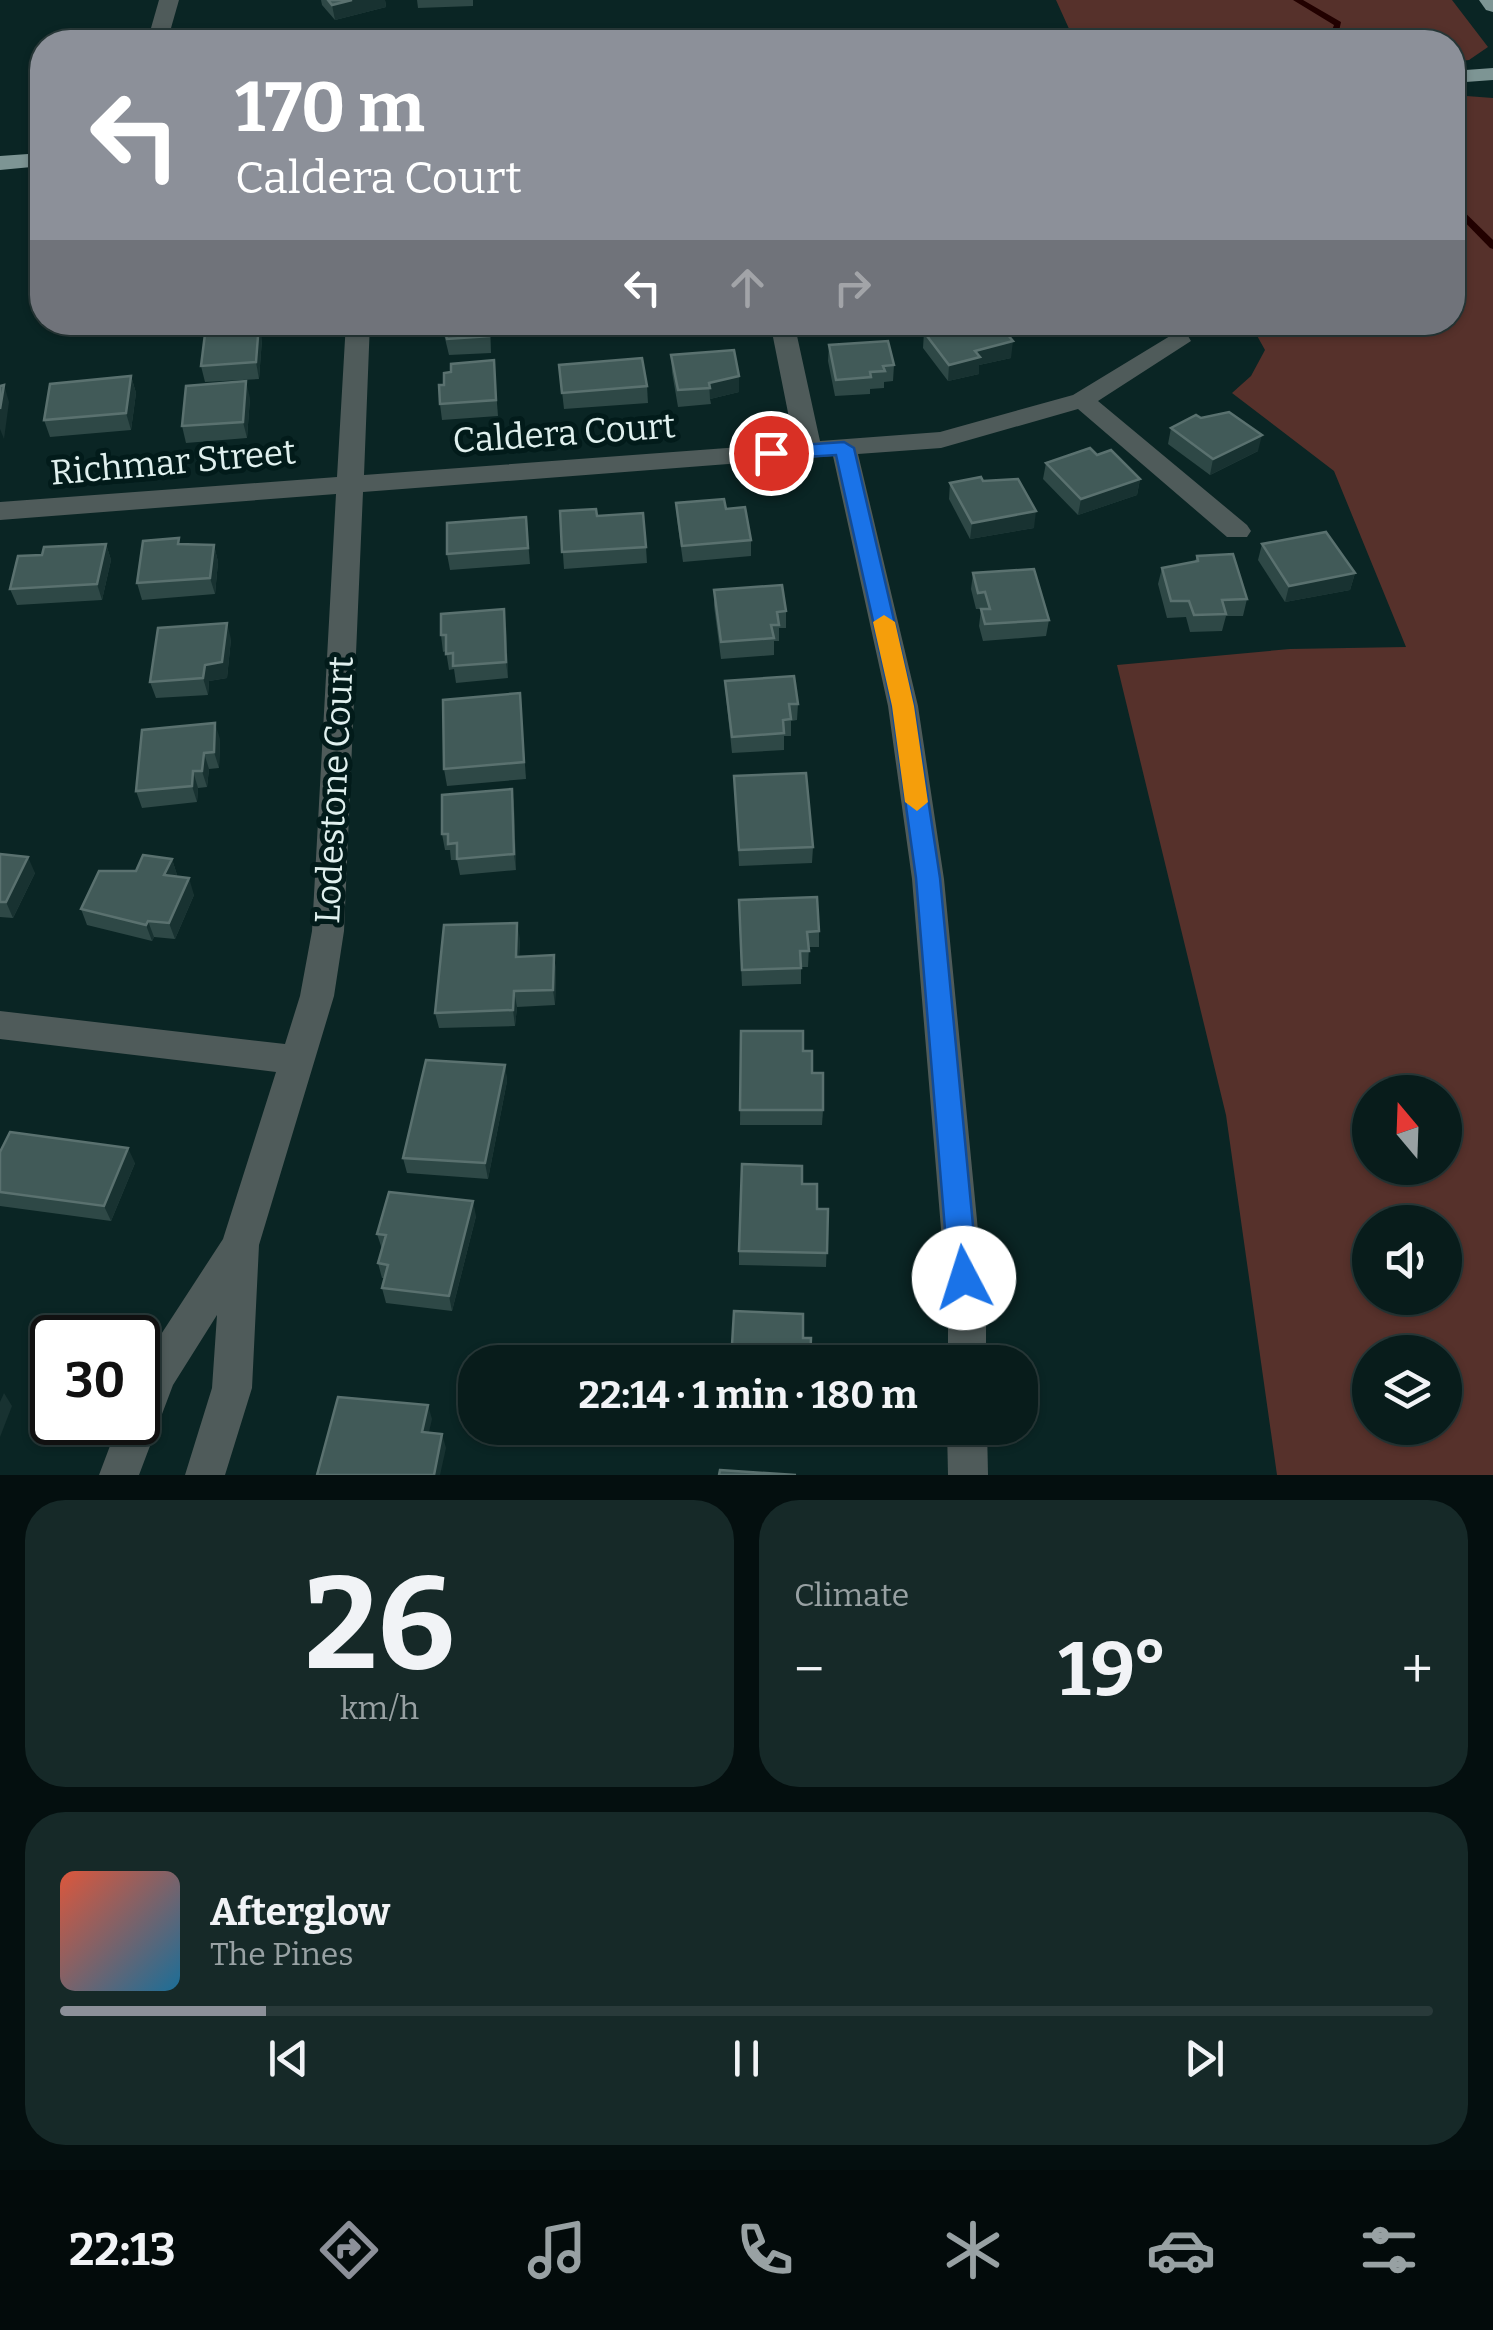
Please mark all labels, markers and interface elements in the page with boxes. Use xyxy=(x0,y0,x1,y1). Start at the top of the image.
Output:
text: 170 m xyxy=(235,66,425,150)
icon: left xyxy=(70,70,200,200)
text: Caldera Court xyxy=(235,151,522,205)
icon: left xyxy=(615,260,670,315)
icon: ahead xyxy=(720,260,775,315)
icon: right xyxy=(825,260,880,315)
street label: Caldera Court xyxy=(451,404,677,462)
pin xyxy=(729,411,814,496)
icon: arrive xyxy=(744,426,799,481)
street label: Richmar Street xyxy=(49,430,298,494)
street label: Lodestone Court xyxy=(306,655,362,925)
north arrow xyxy=(1352,1075,1462,1185)
map controls xyxy=(1352,1075,1462,1445)
button: sound xyxy=(1352,1205,1462,1315)
position arrow xyxy=(912,1226,1016,1330)
speed limit sign: 30 xyxy=(30,1315,160,1445)
button: layers xyxy=(1352,1335,1462,1445)
text: 22:14 · 1 min · 180 m xyxy=(579,1372,917,1418)
text: 26 xyxy=(304,1546,455,1702)
text: Climate xyxy=(794,1576,909,1614)
text: 19° xyxy=(1058,1625,1168,1715)
text: − xyxy=(794,1637,824,1703)
text: + xyxy=(1402,1637,1433,1703)
text: km/h xyxy=(340,1689,419,1727)
text: Afterglow xyxy=(210,1889,390,1935)
text: The Pines xyxy=(210,1935,354,1973)
icon: previous xyxy=(261,2031,316,2086)
icon: pause xyxy=(719,2031,774,2086)
icon: next xyxy=(1177,2031,1232,2086)
icon: directions xyxy=(314,2215,384,2285)
icon: music xyxy=(522,2215,592,2285)
icon: phone xyxy=(730,2215,800,2285)
icon: climate xyxy=(938,2215,1008,2285)
icon: car xyxy=(1146,2215,1216,2285)
icon: filters xyxy=(1354,2215,1424,2285)
text: 22:13 xyxy=(69,2223,176,2277)

